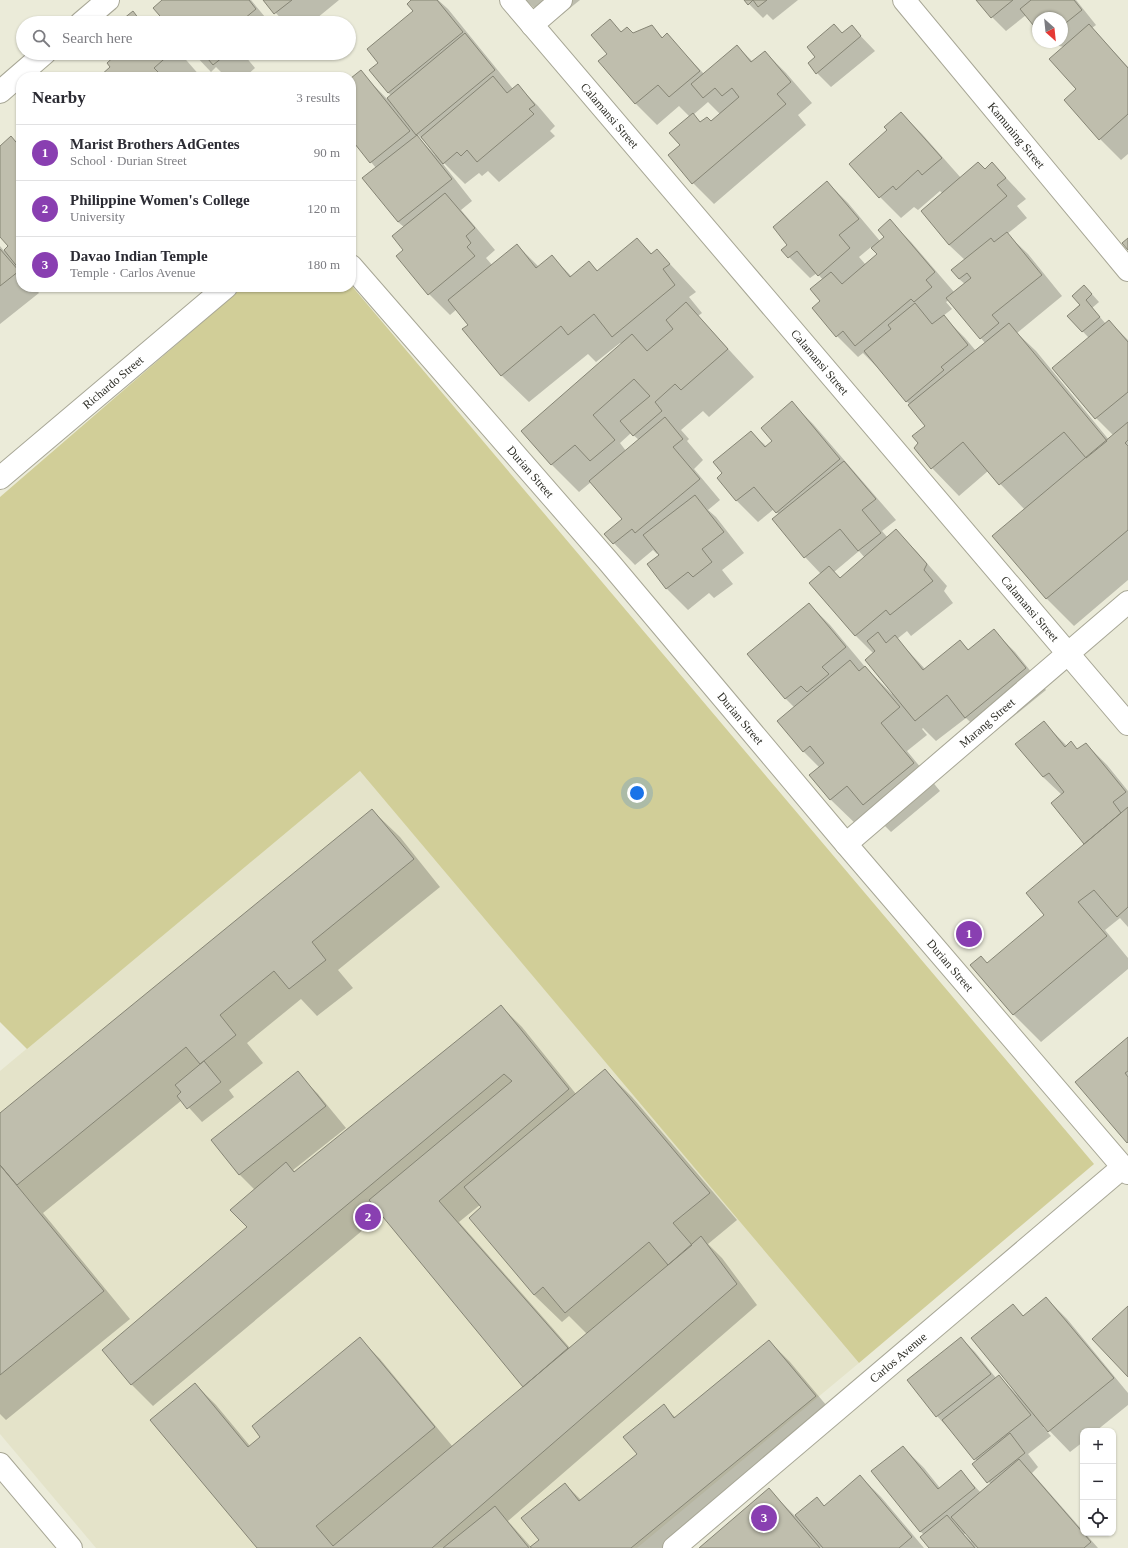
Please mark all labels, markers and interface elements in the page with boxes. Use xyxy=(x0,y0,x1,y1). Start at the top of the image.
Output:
north arrow xyxy=(1032,12,1068,48)
search box xyxy=(16,16,356,60)
icon: search xyxy=(30,27,52,49)
text: Search here xyxy=(62,30,132,46)
street label: Calamansi Street xyxy=(578,80,642,152)
text: Nearby xyxy=(32,88,86,107)
text: 3 results xyxy=(296,90,340,105)
street label: Kamuning Street xyxy=(985,100,1048,172)
text: Marist Brothers AdGentes xyxy=(70,136,240,152)
text: 1 xyxy=(42,145,48,160)
text: 90 m xyxy=(314,145,340,160)
text: School · Durian Street xyxy=(70,153,187,168)
text: Philippine Women's College xyxy=(70,192,250,208)
text: 2 xyxy=(42,201,48,216)
text: 120 m xyxy=(307,201,340,216)
text: University xyxy=(70,209,125,224)
text: Davao Indian Temple xyxy=(70,248,208,264)
text: 3 xyxy=(42,257,48,272)
text: 180 m xyxy=(307,257,340,272)
text: Temple · Carlos Avenue xyxy=(70,265,196,280)
street label: Calamansi Street xyxy=(788,327,852,398)
street label: Richardo Street xyxy=(80,352,147,412)
street label: Durian Street xyxy=(504,443,557,501)
street label: Calamansi Street xyxy=(998,573,1062,645)
street label: Durian Street xyxy=(714,689,767,748)
street label: Marang Street xyxy=(957,695,1018,750)
your location xyxy=(627,783,647,803)
pin: 1 xyxy=(956,919,982,949)
street label: Durian Street xyxy=(924,936,977,995)
pin: 2 xyxy=(355,1202,381,1232)
street label: Carlos Avenue xyxy=(867,1330,929,1386)
map controls xyxy=(1080,1428,1116,1536)
button: + xyxy=(1080,1428,1116,1464)
button: − xyxy=(1080,1464,1116,1500)
button: locate xyxy=(1080,1500,1116,1536)
pin: 3 xyxy=(751,1503,777,1533)

